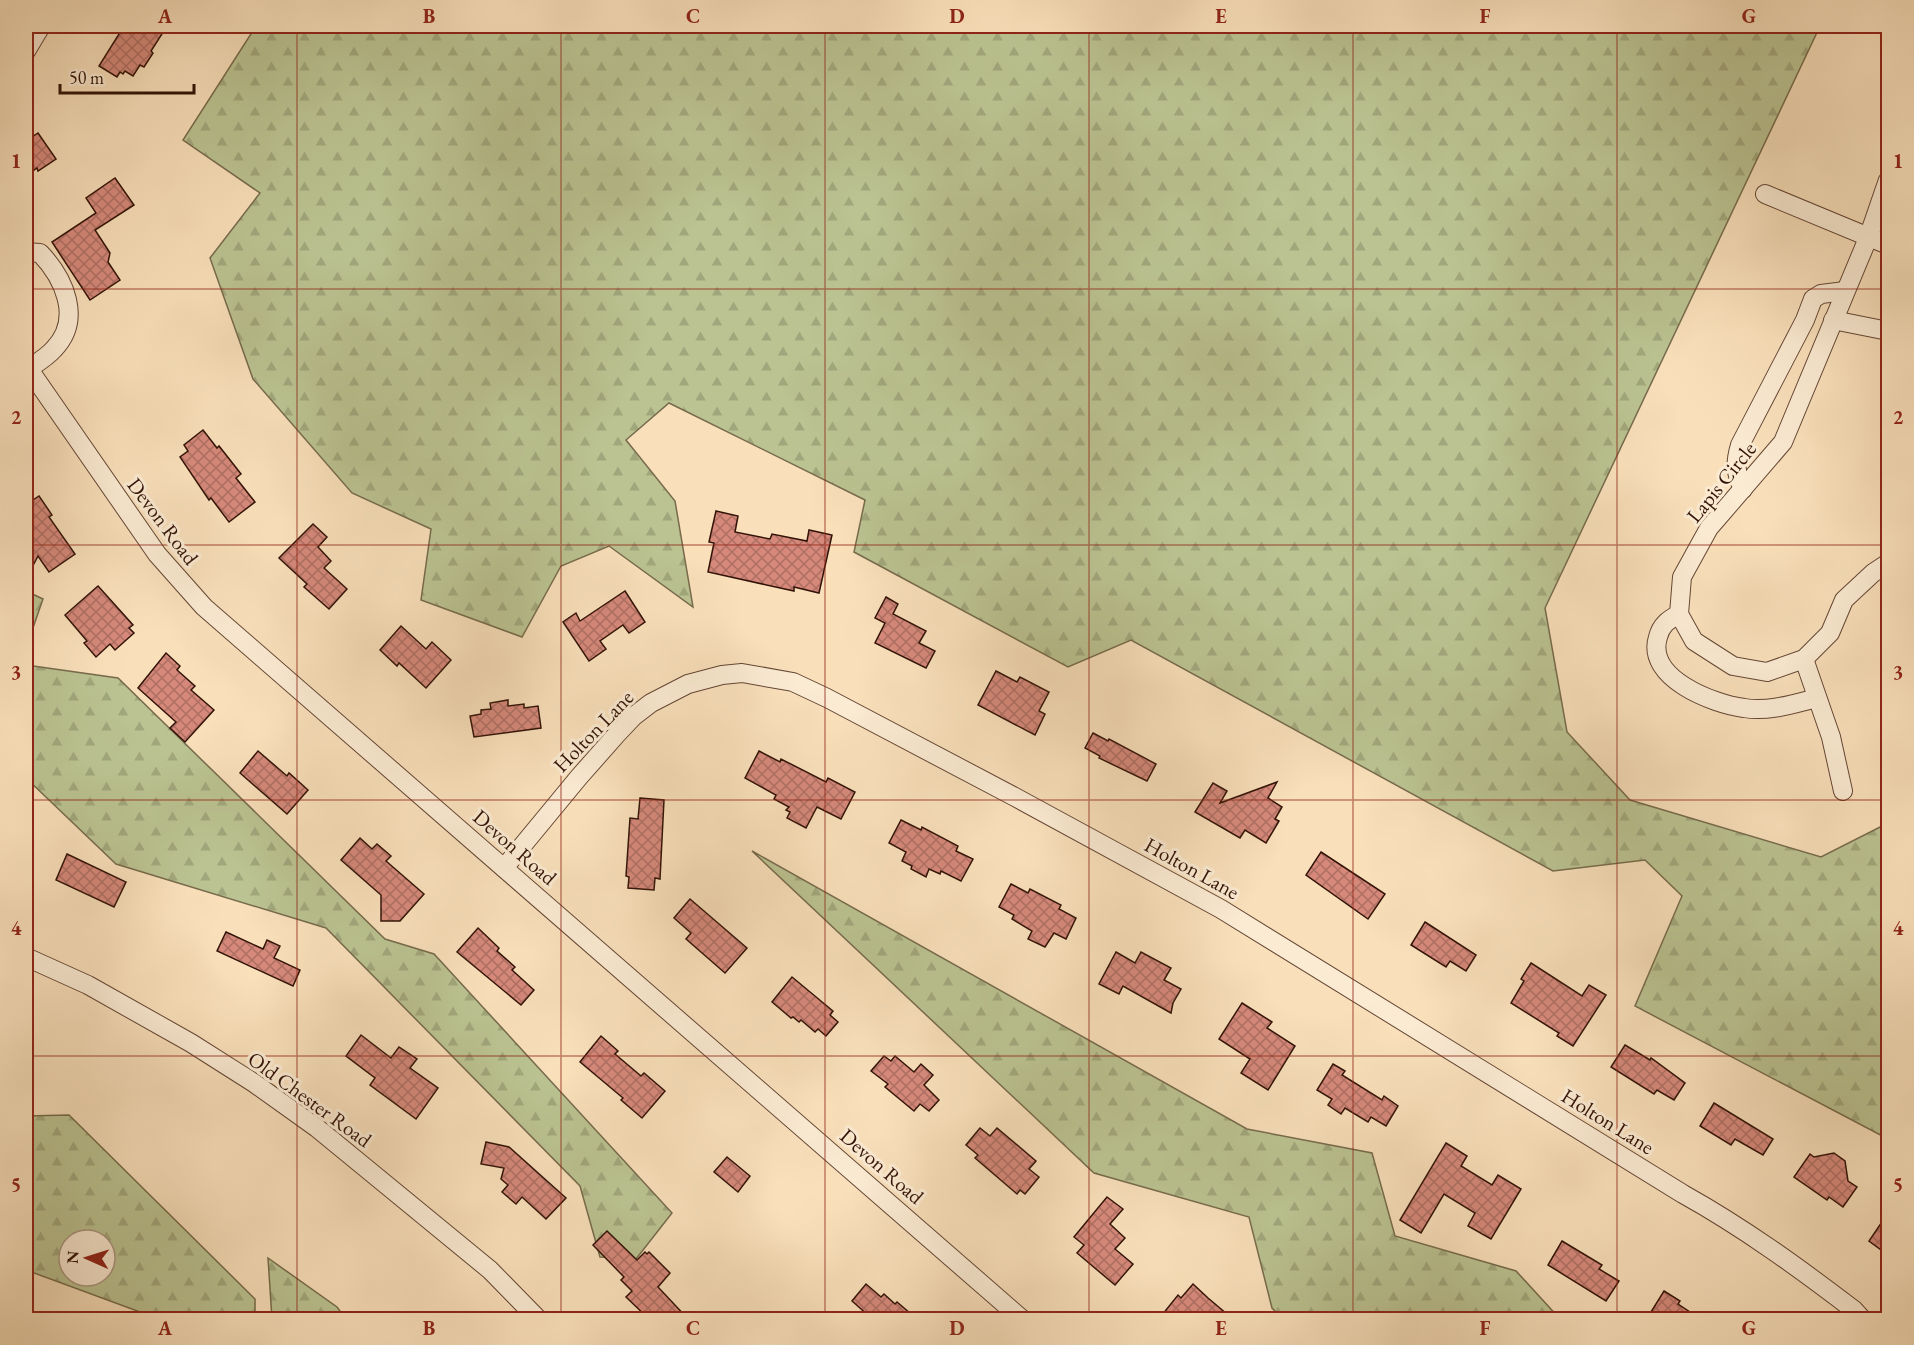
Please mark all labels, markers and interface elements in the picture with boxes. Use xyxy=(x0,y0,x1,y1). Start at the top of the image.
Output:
text: A xyxy=(157,3,173,29)
text: B xyxy=(423,3,435,29)
text: C xyxy=(686,3,700,29)
text: D xyxy=(949,3,965,29)
text: E xyxy=(1215,3,1227,29)
text: F xyxy=(1480,3,1491,29)
text: G xyxy=(1742,3,1756,29)
scale bar xyxy=(60,57,194,95)
text: 50 m xyxy=(69,66,104,89)
text: 1 xyxy=(11,148,21,174)
text: 1 xyxy=(1893,148,1903,174)
text: 2 xyxy=(11,404,22,430)
text: 2 xyxy=(1893,404,1904,430)
street label: Lapis Circle xyxy=(1680,436,1762,528)
street label: Devon Road xyxy=(121,472,205,570)
text: 3 xyxy=(11,659,21,685)
text: 3 xyxy=(1893,659,1903,685)
street label: Holton Lane xyxy=(547,684,639,778)
street label: Devon Road xyxy=(468,803,563,891)
street label: Holton Lane xyxy=(1140,831,1244,905)
text: 4 xyxy=(11,915,22,941)
text: 4 xyxy=(1893,915,1904,941)
street label: Old Chester Road xyxy=(243,1045,378,1153)
street label: Holton Lane xyxy=(1557,1082,1659,1160)
street label: Devon Road xyxy=(835,1122,930,1210)
text: 5 xyxy=(11,1171,21,1197)
text: 5 xyxy=(1893,1171,1903,1197)
north arrow xyxy=(57,1228,117,1288)
text: N xyxy=(62,1250,83,1264)
text: A xyxy=(157,1315,173,1341)
text: B xyxy=(423,1315,435,1341)
text: C xyxy=(686,1315,700,1341)
text: D xyxy=(949,1315,965,1341)
text: E xyxy=(1215,1315,1227,1341)
text: F xyxy=(1480,1315,1491,1341)
text: G xyxy=(1742,1315,1756,1341)

